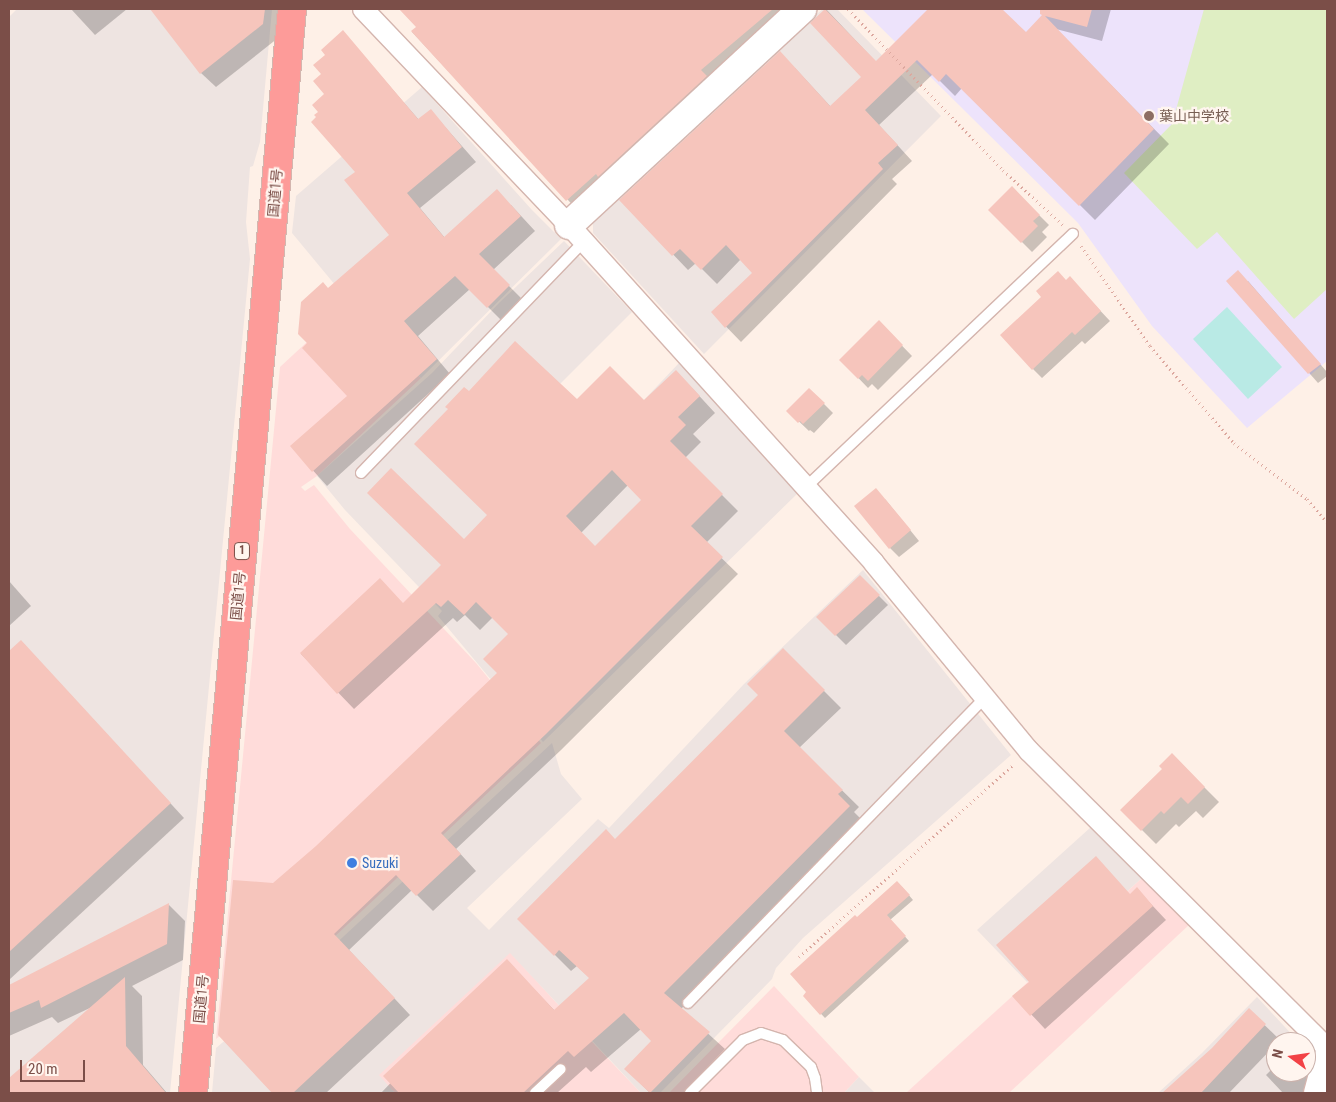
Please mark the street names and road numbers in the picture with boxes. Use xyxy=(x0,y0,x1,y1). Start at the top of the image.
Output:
street label: 国道1号 xyxy=(265,168,285,218)
road number: 1 xyxy=(233,542,251,560)
street label: 国道1号 xyxy=(228,571,248,621)
street label: 国道1号 xyxy=(191,974,211,1024)

